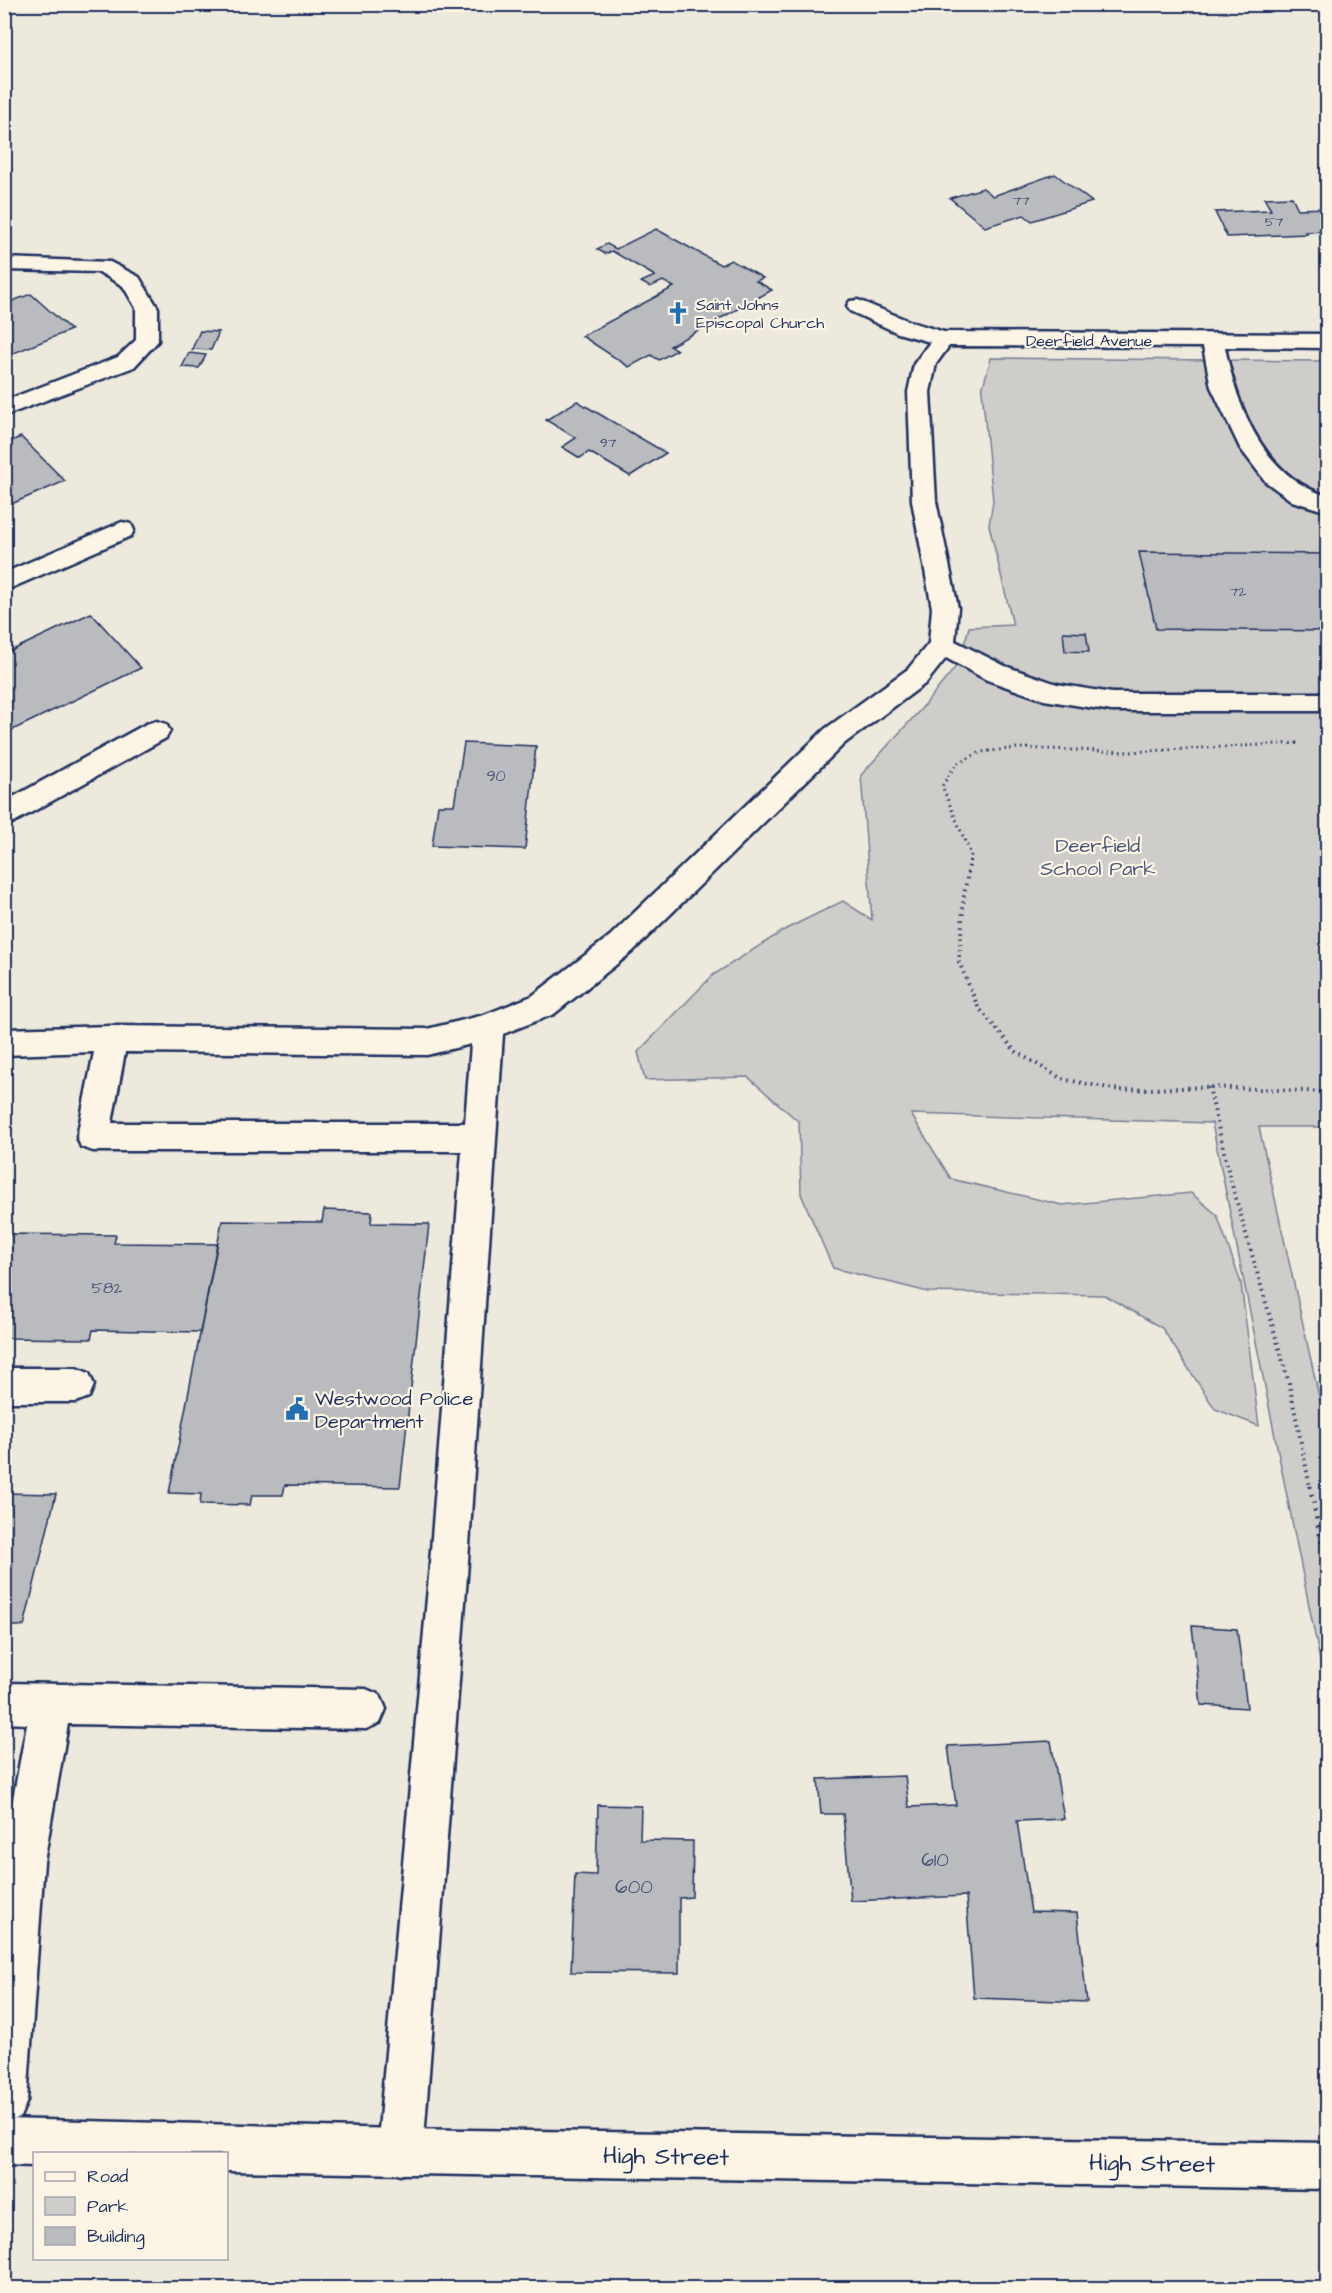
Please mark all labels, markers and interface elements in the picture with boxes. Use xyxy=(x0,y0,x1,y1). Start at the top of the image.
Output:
house number: 77 xyxy=(1012,191,1030,211)
house number: 57 xyxy=(1265,212,1284,232)
place label: Saint Johns Episcopal Church xyxy=(696,294,824,334)
church icon: Saint Johns Episcopal Church xyxy=(665,300,691,326)
street label: Deerfield Avenue xyxy=(1026,330,1152,352)
house number: 97 xyxy=(600,433,617,453)
house number: 72 xyxy=(1230,582,1246,602)
house number: 90 xyxy=(486,765,506,787)
park label: Deerfield School Park xyxy=(1040,832,1156,883)
house number: 582 xyxy=(92,1277,122,1299)
place label: Westwood Police Department xyxy=(315,1385,474,1436)
public building icon: Westwood Police Department xyxy=(284,1396,310,1422)
house number: 610 xyxy=(921,1846,949,1874)
house number: 600 xyxy=(615,1873,653,1901)
street label: High Street xyxy=(603,2139,730,2176)
street label: High Street xyxy=(1089,2146,1216,2183)
legend xyxy=(33,2152,228,2260)
text: Road xyxy=(87,2164,128,2189)
text: Park xyxy=(87,2194,129,2219)
text: Building xyxy=(87,2224,145,2250)

